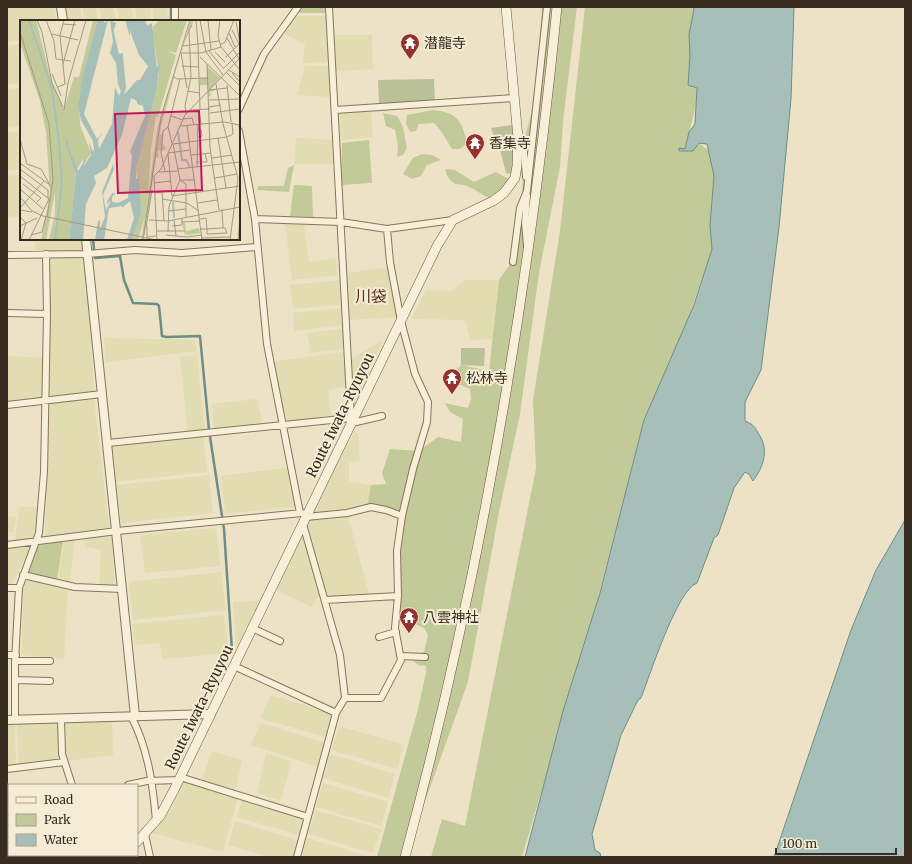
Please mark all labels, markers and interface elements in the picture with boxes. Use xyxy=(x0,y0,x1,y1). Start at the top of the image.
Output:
inset map xyxy=(20,20,240,240)
temple icon: 潜龍寺 xyxy=(399,32,421,60)
place label: 潜龍寺 xyxy=(424,34,466,52)
temple icon: 香集寺 xyxy=(464,132,486,160)
place label: 香集寺 xyxy=(489,134,531,152)
district label: 川袋 xyxy=(355,286,387,306)
street label: Route Iwata-Ryuyou xyxy=(302,349,378,480)
temple icon: 松林寺 xyxy=(441,367,463,395)
place label: 松林寺 xyxy=(466,369,508,387)
temple icon: 八雲神社 xyxy=(398,606,420,634)
place label: 八雲神社 xyxy=(423,608,479,626)
street label: Route Iwata-Ryuyou xyxy=(161,641,237,772)
legend xyxy=(8,784,138,856)
text: Road xyxy=(44,792,73,807)
text: Park xyxy=(44,812,71,827)
scale bar xyxy=(776,830,896,856)
text: Water xyxy=(43,832,79,847)
text: 100 m xyxy=(782,836,817,851)

